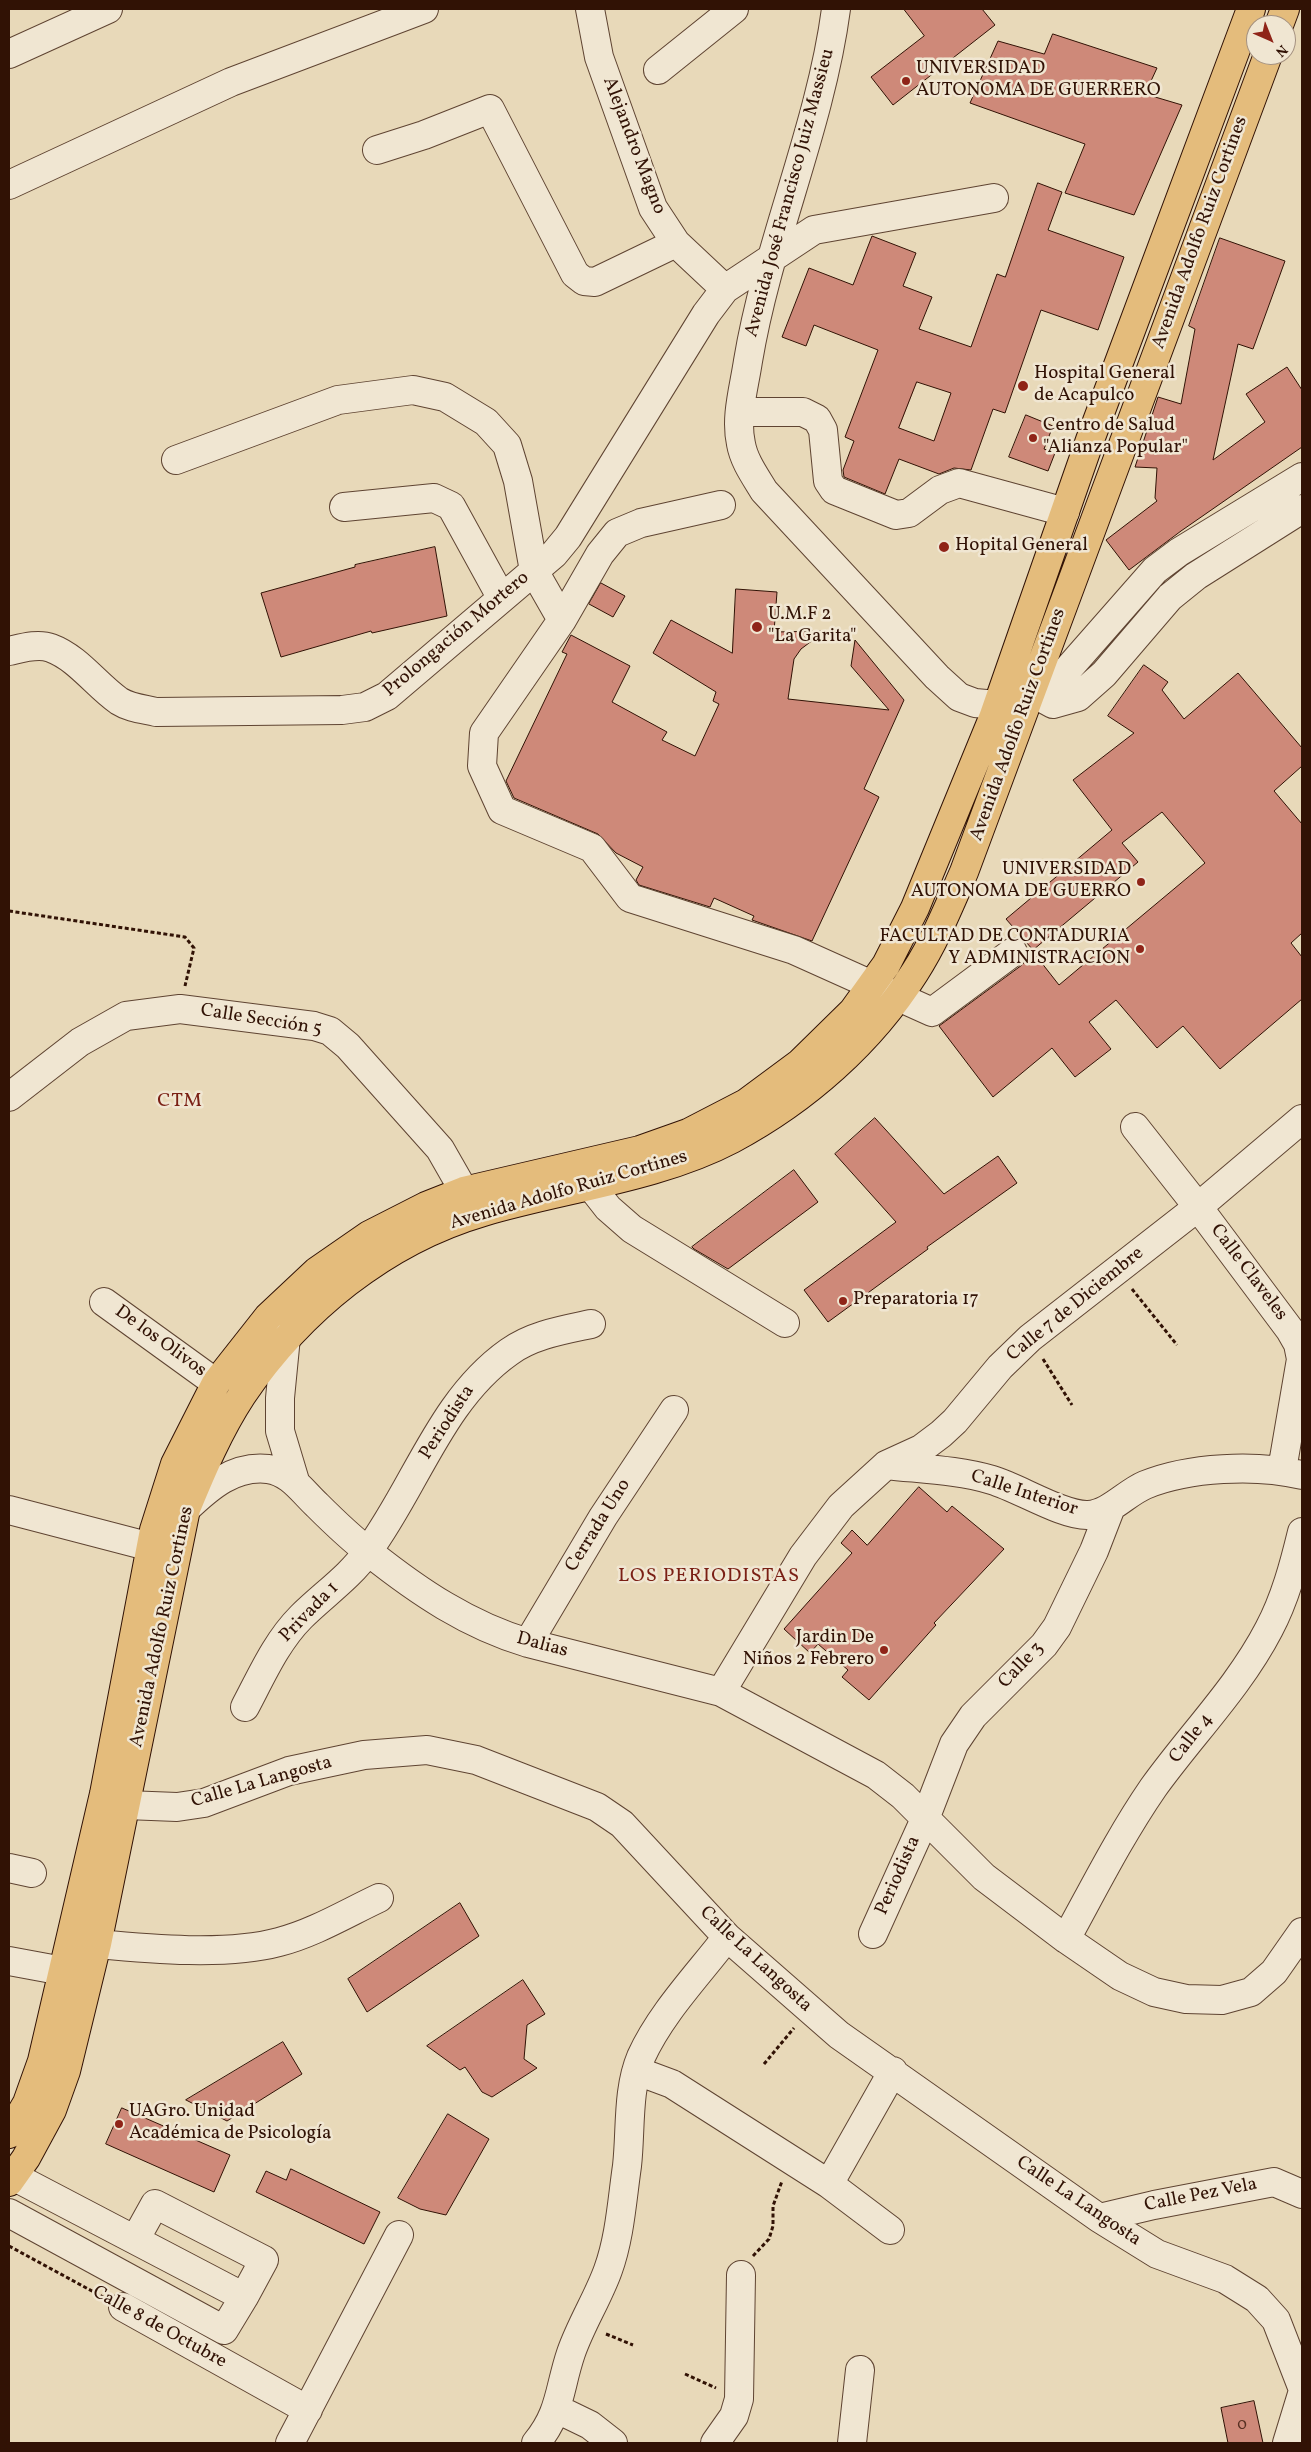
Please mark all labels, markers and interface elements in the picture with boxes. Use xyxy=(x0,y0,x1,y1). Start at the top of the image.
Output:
north arrow xyxy=(1246,15,1296,65)
text: N xyxy=(1271,40,1291,61)
street label: Avenida José Francisco Juiz Massieu xyxy=(741,46,841,340)
place label: UNIVERSIDAD AUTONOMA DE GUERRERO xyxy=(916,59,1161,103)
street label: Alejandro Magno xyxy=(596,74,670,218)
marker: UNIVERSIDAD AUTONOMA DE GUERRERO xyxy=(900,75,912,87)
street label: Avenida Adolfo Ruiz Cortines xyxy=(1148,114,1254,352)
place label: Hospital General de Acapulco xyxy=(1034,364,1175,408)
marker: Hospital General de Acapulco xyxy=(1016,379,1030,393)
place label: Centro de Salud "Alianza Popular" xyxy=(1043,416,1188,460)
marker: Centro de Salud "Alianza Popular" xyxy=(1027,432,1039,444)
place label: Hopital General xyxy=(955,536,1088,558)
marker: Hopital General xyxy=(937,540,951,554)
street label: Prolongación Mortero xyxy=(379,567,535,703)
place label: U.M.F 2 "La Garita" xyxy=(768,605,857,649)
street label: Avenida Adolfo Ruiz Cortines xyxy=(966,606,1072,844)
marker: U.M.F 2 "La Garita" xyxy=(750,620,764,634)
place label: UNIVERSIDAD AUTONOMA DE GUERRO xyxy=(911,860,1131,904)
marker: UNIVERSIDAD AUTONOMA DE GUERRO xyxy=(1135,876,1147,888)
place label: FACULTAD DE CONTADURIA Y ADMINISTRACION xyxy=(879,927,1130,971)
marker: FACULTAD DE CONTADURIA Y ADMINISTRACION xyxy=(1134,943,1146,955)
street label: Calle Sección 5 xyxy=(199,1000,323,1042)
district label: CTM xyxy=(157,1090,203,1114)
street label: Avenida Adolfo Ruiz Cortines xyxy=(448,1146,690,1236)
street label: Calle Claveles xyxy=(1204,1220,1292,1326)
street label: Calle 7 de Diciembre xyxy=(1003,1243,1149,1367)
place label: Preparatoria 17 xyxy=(853,1290,979,1312)
marker: Preparatoria 17 xyxy=(837,1295,849,1307)
street label: De los Olivos xyxy=(110,1301,210,1383)
street label: Periodista xyxy=(416,1382,480,1464)
street label: Calle Interior xyxy=(968,1466,1080,1522)
street label: Cerrada Uno xyxy=(561,1475,637,1577)
street label: Avenida Adolfo Ruiz Cortines xyxy=(126,1504,200,1750)
district label: LOS PERIODISTAS xyxy=(616,1565,802,1589)
street label: Privada 1 xyxy=(276,1578,344,1648)
street label: Dalias xyxy=(514,1628,570,1664)
place label: Jardin De Niños 2 Febrero xyxy=(743,1628,874,1672)
street label: Calle 3 xyxy=(994,1638,1050,1694)
marker: Jardin De Niños 2 Febrero xyxy=(878,1644,890,1656)
street label: Calle 4 xyxy=(1165,1709,1219,1769)
street label: Calle La Langosta xyxy=(189,1752,335,1814)
street label: Periodista xyxy=(871,1833,927,1919)
street label: Calle La Langosta xyxy=(694,1902,816,2018)
place label: UAGro. Unidad Académica de Psicología xyxy=(129,2102,331,2146)
marker: UAGro. Unidad Académica de Psicología xyxy=(113,2118,125,2130)
street label: Calle La Langosta xyxy=(1011,2152,1145,2252)
street label: Calle Pez Vela xyxy=(1143,2174,1259,2218)
street label: Calle 8 de Octubre xyxy=(88,2282,230,2374)
house number: 0 xyxy=(1237,2416,1247,2436)

